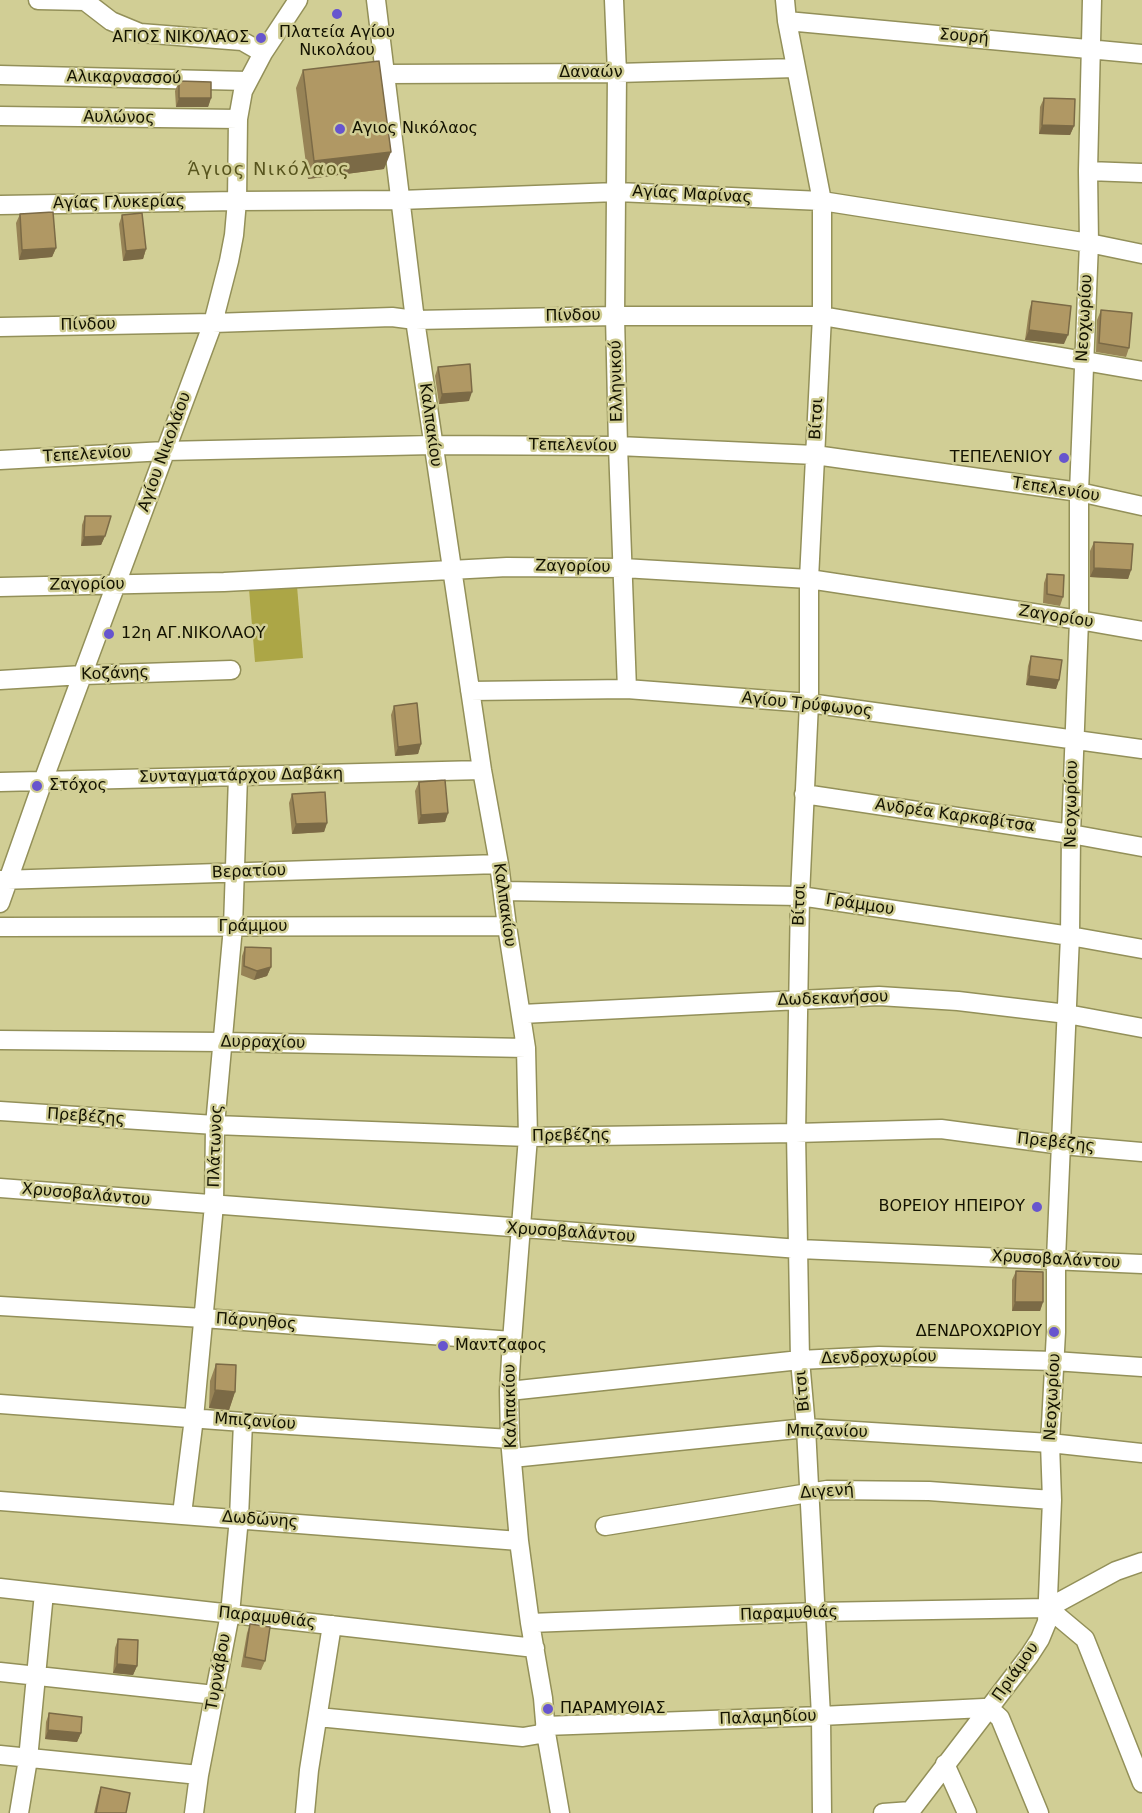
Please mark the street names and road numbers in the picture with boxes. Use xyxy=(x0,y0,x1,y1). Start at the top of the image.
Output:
street label: Σουρή xyxy=(939,25,989,49)
street label: Δαναών xyxy=(559,63,623,83)
street label: Αλικαρνασσού xyxy=(66,67,182,89)
street label: Αυλώνος xyxy=(83,108,155,128)
street label: Αγίας Μαρίνας xyxy=(632,182,752,208)
street label: Αγίας Γλυκερίας xyxy=(53,192,185,214)
street label: Νεοχωρίου xyxy=(1073,274,1097,362)
street label: Πίνδου xyxy=(545,306,601,326)
street label: Πίνδου xyxy=(60,315,116,335)
street label: Ελληνικού xyxy=(607,340,627,422)
street label: Καλπακίου xyxy=(415,382,445,468)
street label: Αγίου Νικολάου xyxy=(134,390,196,514)
street label: Βίτσι xyxy=(806,398,828,440)
street label: Τεπελενίου xyxy=(529,436,617,456)
street label: Τεπελενίου xyxy=(42,443,132,467)
street label: Τεπελενίου xyxy=(1011,474,1101,506)
street label: Ζαγορίου xyxy=(535,557,611,577)
street label: Ζαγορίου xyxy=(49,575,125,595)
street label: Ζαγορίου xyxy=(1017,602,1095,632)
street label: Κοζάνης xyxy=(81,663,149,685)
street label: Αγίου Τρύφωνος xyxy=(741,689,873,721)
street label: Νεοχωρίου xyxy=(1062,760,1082,848)
street label: Συνταγματάρχου Δαβάκη xyxy=(139,765,343,787)
street label: Ανδρέα Καρκαβίτσα xyxy=(874,795,1036,837)
street label: Βερατίου xyxy=(211,861,287,883)
street label: Καλπακίου xyxy=(489,862,519,948)
street label: Βίτσι xyxy=(790,884,810,926)
street label: Γράμμου xyxy=(824,890,896,920)
street label: Γράμμου xyxy=(218,917,288,937)
street label: Δωδεκανήσου xyxy=(777,987,889,1011)
street label: Δυρραχίου xyxy=(220,1033,306,1053)
street label: Πλάτωνος xyxy=(205,1104,227,1188)
street label: Πρεβέζης xyxy=(46,1105,126,1129)
street label: Πρεβέζης xyxy=(532,1126,610,1146)
street label: Πρεβέζης xyxy=(1016,1129,1096,1157)
street label: Χρυσοβαλάντου xyxy=(21,1180,151,1210)
street label: Χρυσοβαλάντου xyxy=(506,1219,636,1247)
street label: Χρυσοβαλάντου xyxy=(991,1247,1121,1273)
street label: Πάρνηθος xyxy=(215,1310,297,1334)
street label: Δενδροχωρίου xyxy=(821,1347,937,1369)
street label: Νεοχωρίου xyxy=(1041,1353,1065,1441)
street label: Καλπακίου xyxy=(501,1364,521,1448)
street label: Βίτσι xyxy=(792,1369,814,1413)
street label: Μπιζανίου xyxy=(214,1410,296,1434)
street label: Μπιζανίου xyxy=(786,1422,868,1442)
street label: Διγενή xyxy=(800,1481,854,1503)
street label: Δωδώνης xyxy=(221,1508,299,1532)
street label: Παραμυθιάς xyxy=(217,1603,317,1633)
street label: Παραμυθιάς xyxy=(740,1603,838,1625)
street label: Τυρνάβου xyxy=(203,1632,235,1712)
street label: Πριάμου xyxy=(989,1639,1043,1705)
street label: Παλαμηδίου xyxy=(719,1707,817,1729)

